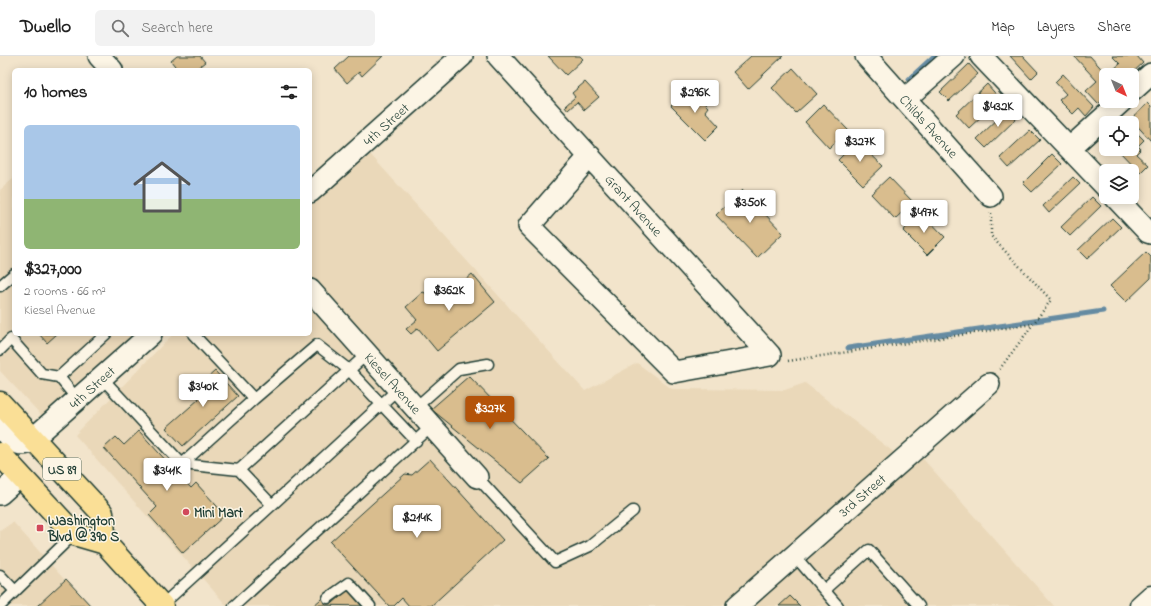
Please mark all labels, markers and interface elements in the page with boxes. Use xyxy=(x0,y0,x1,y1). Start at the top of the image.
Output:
search box xyxy=(95,10,375,46)
text: Dwello xyxy=(20,14,71,41)
icon: search xyxy=(109,17,131,39)
text: Search here xyxy=(141,17,213,39)
text: Map xyxy=(991,17,1015,38)
text: Layers xyxy=(1037,17,1075,38)
text: Share xyxy=(1097,17,1131,38)
north arrow xyxy=(1099,68,1139,108)
map controls xyxy=(1099,68,1139,204)
text: 10 homes xyxy=(24,80,87,105)
pin: $296K xyxy=(667,80,723,114)
icon: filters xyxy=(278,81,300,103)
text: $296K xyxy=(680,83,710,102)
street label: Childs Avenue xyxy=(893,90,963,164)
pin: $432K xyxy=(970,94,1026,128)
text: $432K xyxy=(982,97,1014,116)
street label: 4th Street xyxy=(359,98,415,152)
button: locate xyxy=(1099,116,1139,156)
pin: $327K xyxy=(832,129,888,163)
text: $327K xyxy=(844,132,876,151)
icon: home xyxy=(126,151,198,223)
button: layers xyxy=(1099,164,1139,204)
street label: Grant Avenue xyxy=(599,170,667,242)
pin: $350K xyxy=(722,190,778,224)
text: $350K xyxy=(734,193,766,212)
pin: $497K xyxy=(896,200,952,234)
text: $497K xyxy=(910,203,938,222)
text: $327,000 xyxy=(24,257,82,282)
pin: $362K xyxy=(421,278,477,312)
text: $362K xyxy=(433,281,465,300)
text: 2 rooms · 66 m² xyxy=(24,282,106,301)
text: Kiesel Avenue xyxy=(24,301,95,320)
street label: Kiesel Avenue xyxy=(358,348,426,420)
street label: 4th Street xyxy=(65,361,121,415)
pin: $340K xyxy=(175,374,231,408)
text: $340K xyxy=(188,377,218,396)
pin: $327K xyxy=(462,396,518,430)
text: $327K xyxy=(474,399,506,418)
road number: US 89 xyxy=(43,458,81,480)
pin: $341K xyxy=(139,458,195,492)
text: $341K xyxy=(152,461,182,480)
street label: 3rd Street xyxy=(835,469,892,523)
place label: Mini Mart xyxy=(194,503,243,524)
pin: $214K xyxy=(389,505,445,539)
marker: Mini Mart xyxy=(181,507,191,517)
text: $214K xyxy=(402,508,432,527)
place label: Washington Blvd @ 390 S xyxy=(47,511,119,548)
marker: Washington Blvd @ 390 S xyxy=(35,523,45,533)

